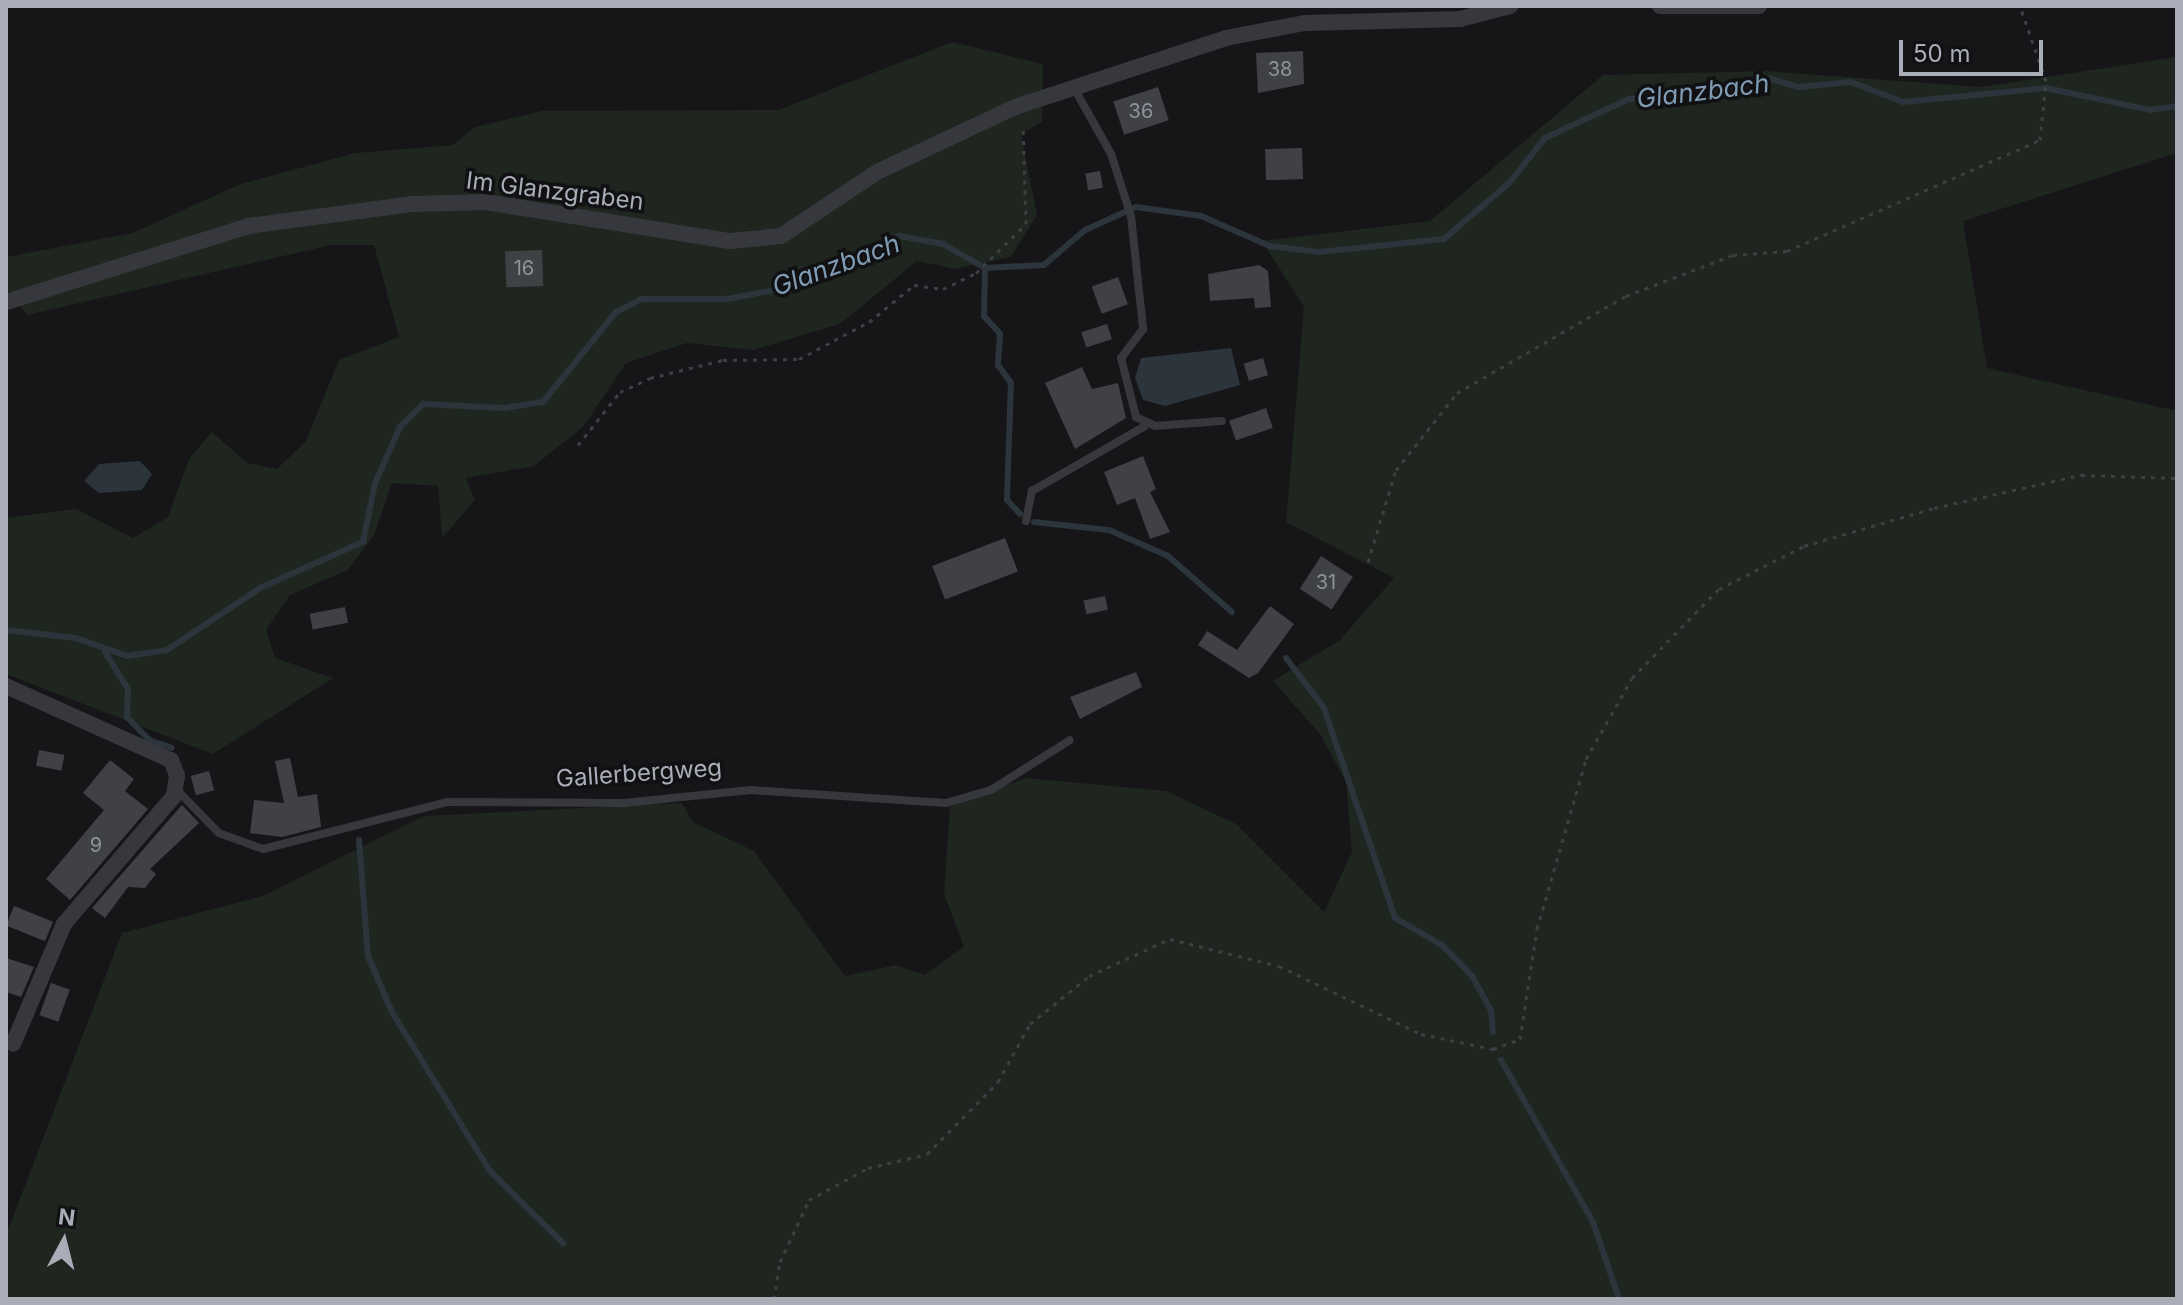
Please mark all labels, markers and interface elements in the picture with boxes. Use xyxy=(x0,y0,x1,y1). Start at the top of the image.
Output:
scale bar xyxy=(1903,24,2047,74)
text: 50 m xyxy=(1913,39,1971,68)
house number: 38 xyxy=(1268,57,1292,81)
water label: Glanzbach xyxy=(1635,67,1771,115)
house number: 36 xyxy=(1129,99,1153,123)
street label: Im Glanzgraben xyxy=(465,166,645,216)
water label: Glanzbach xyxy=(768,228,904,302)
house number: 16 xyxy=(514,256,534,280)
house number: 31 xyxy=(1316,570,1336,594)
street label: Gallerbergweg xyxy=(555,753,723,793)
house number: 9 xyxy=(90,833,102,857)
north arrow xyxy=(24,1201,104,1281)
text: N xyxy=(57,1203,77,1231)

